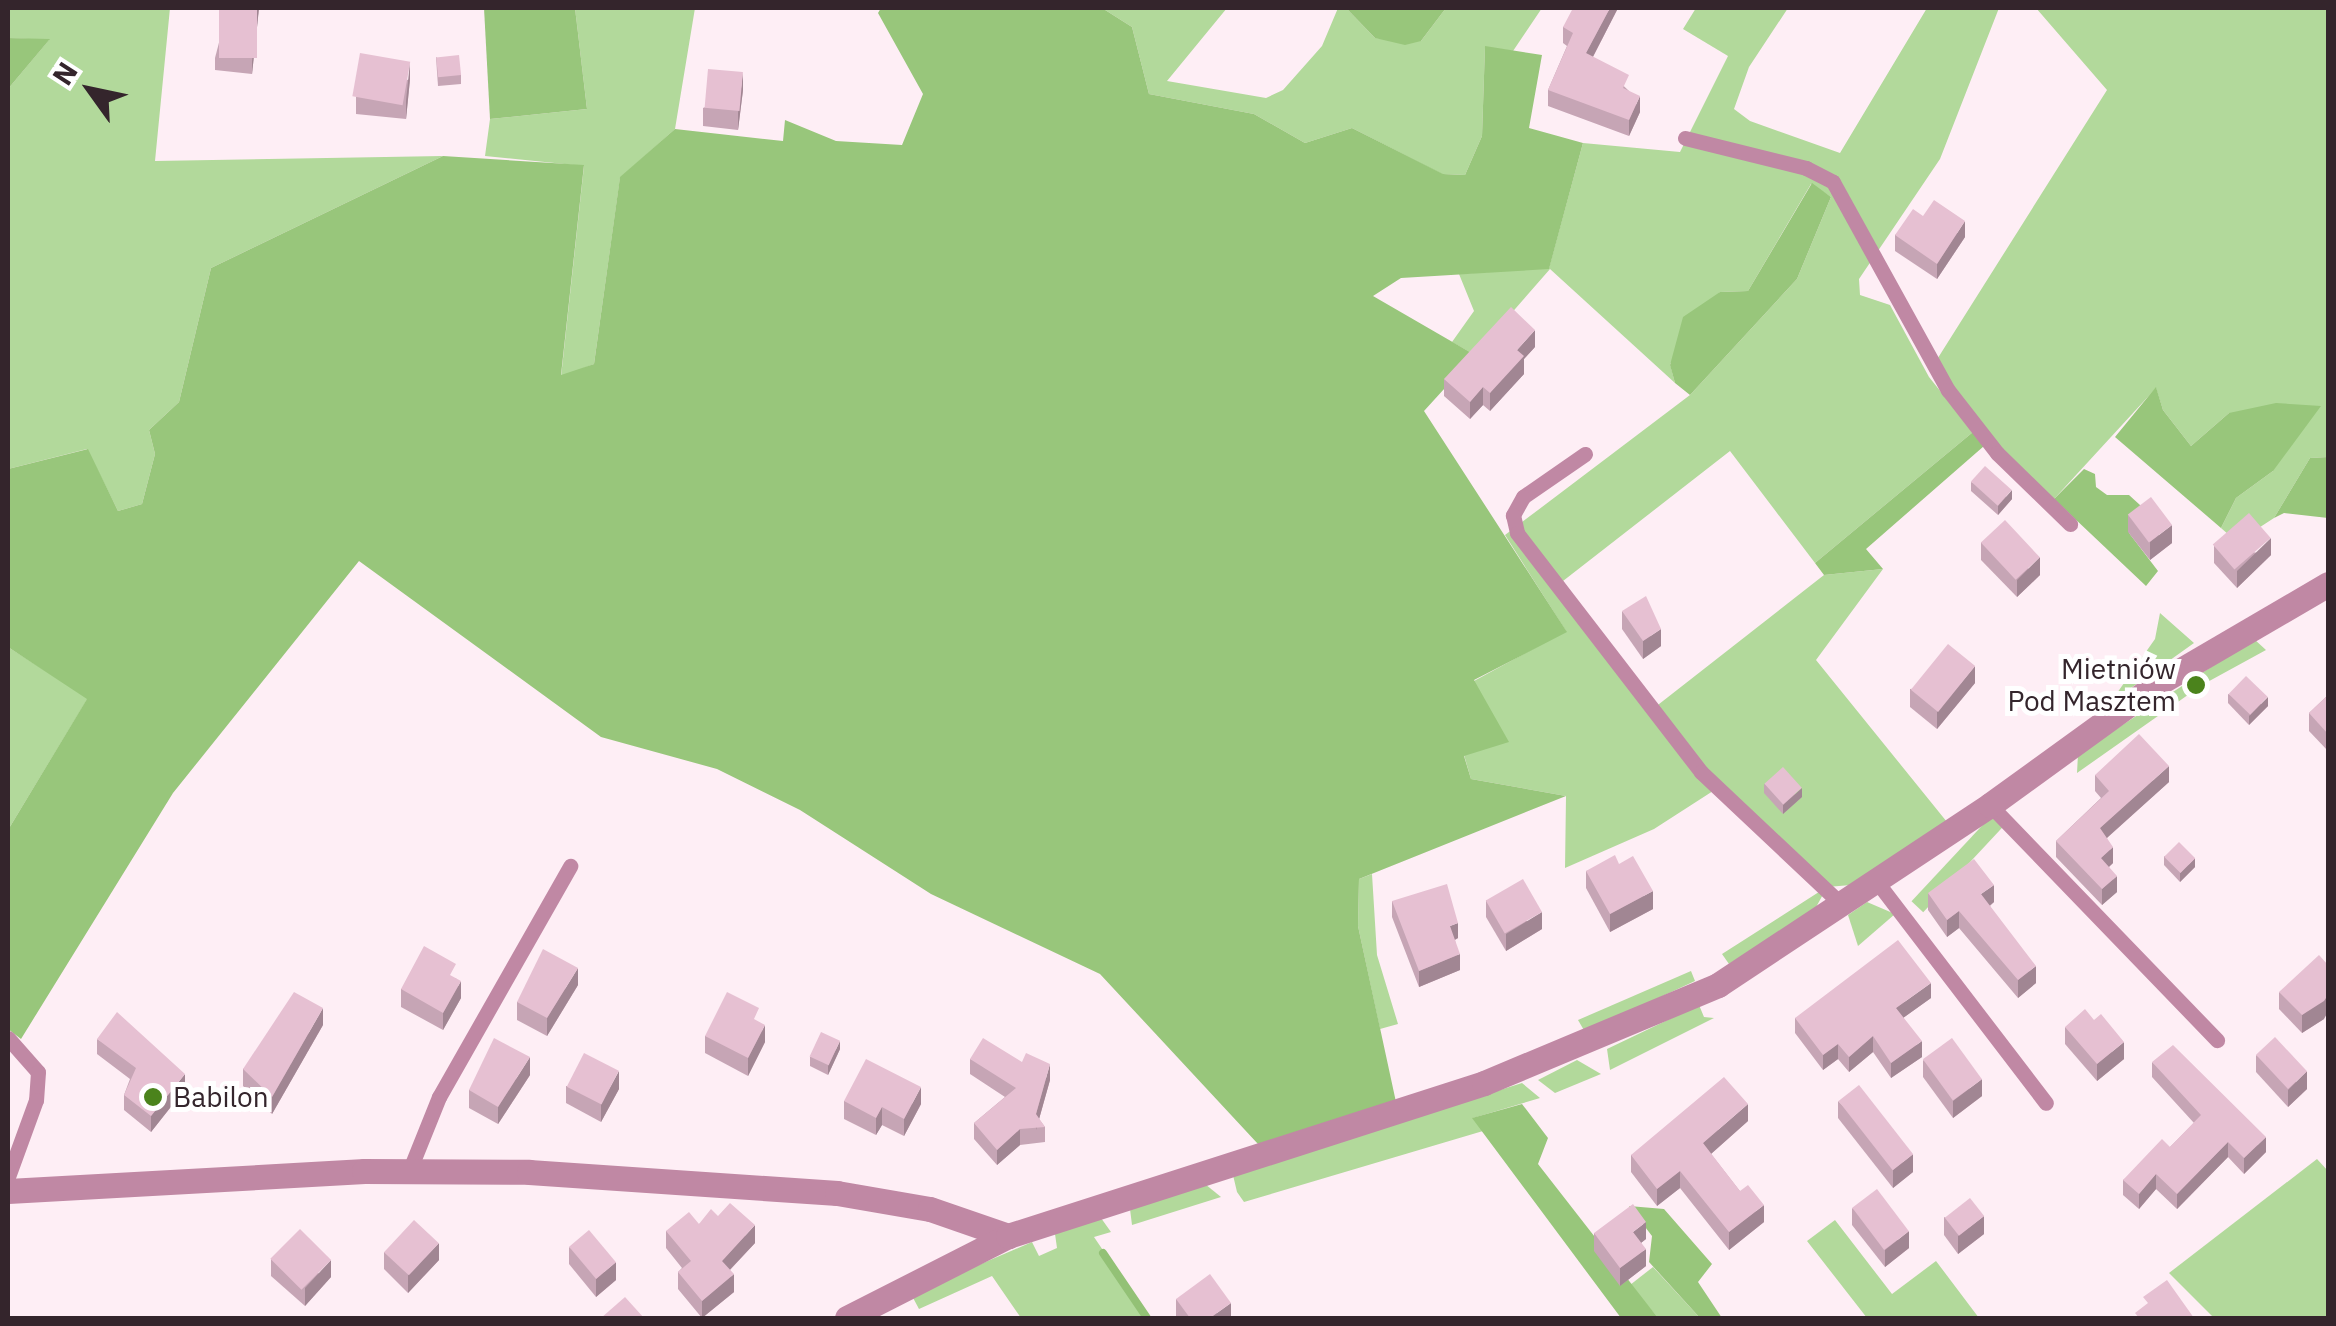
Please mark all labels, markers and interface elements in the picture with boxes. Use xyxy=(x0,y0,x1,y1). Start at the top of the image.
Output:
north arrow xyxy=(40,40,140,140)
text: N xyxy=(43,55,85,92)
place label: Mietniów Pod Masztem xyxy=(2007,652,2176,718)
marker: Mietniów Pod Masztem xyxy=(2185,674,2207,696)
place label: Babilon xyxy=(173,1080,269,1114)
marker: Babilon xyxy=(142,1086,164,1108)

